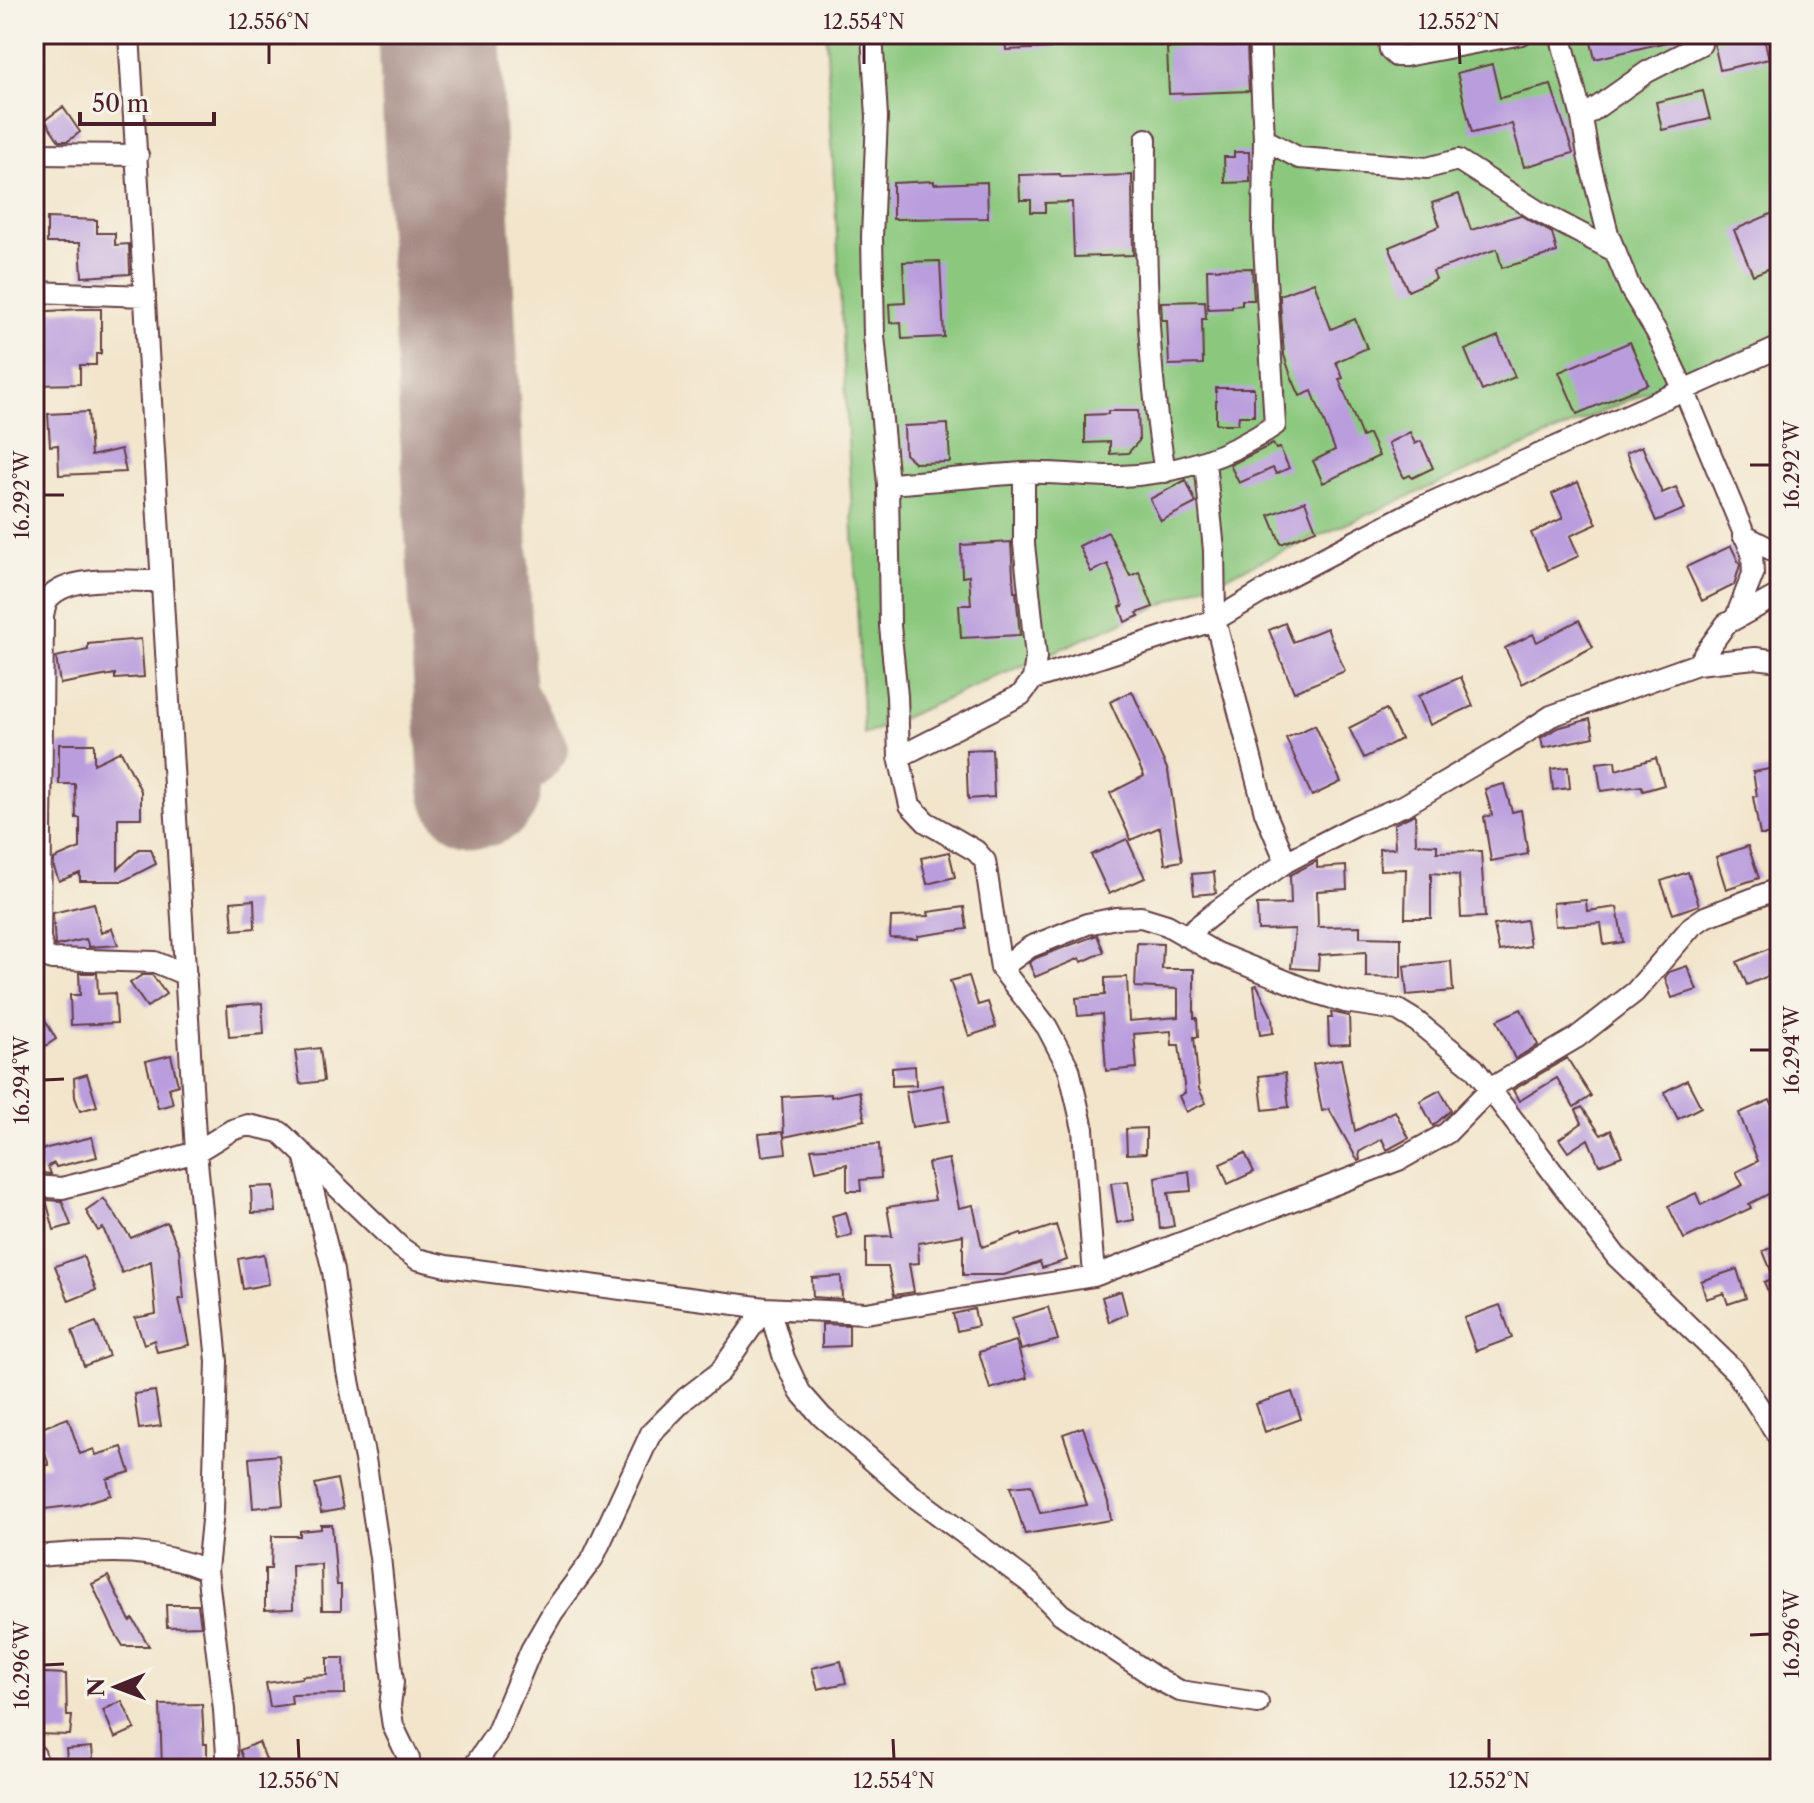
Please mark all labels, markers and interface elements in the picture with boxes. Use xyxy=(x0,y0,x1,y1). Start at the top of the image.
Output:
text: 12.556°N xyxy=(228,10,310,34)
text: 12.554°N xyxy=(823,10,905,34)
text: 12.552°N xyxy=(1418,10,1500,34)
scale bar xyxy=(80,76,214,126)
text: 50 m xyxy=(92,89,149,118)
text: 16.292°W xyxy=(1780,420,1804,509)
text: 16.292°W xyxy=(10,450,34,539)
text: 16.294°W xyxy=(1780,1005,1804,1094)
text: 16.294°W xyxy=(10,1035,34,1124)
text: 16.296°W xyxy=(1780,1589,1804,1678)
text: 16.296°W xyxy=(10,1620,34,1709)
north arrow xyxy=(76,1647,156,1727)
text: N xyxy=(83,1678,110,1697)
text: 12.556°N xyxy=(258,1769,340,1793)
text: 12.554°N xyxy=(853,1769,935,1793)
text: 12.552°N xyxy=(1448,1769,1530,1793)

